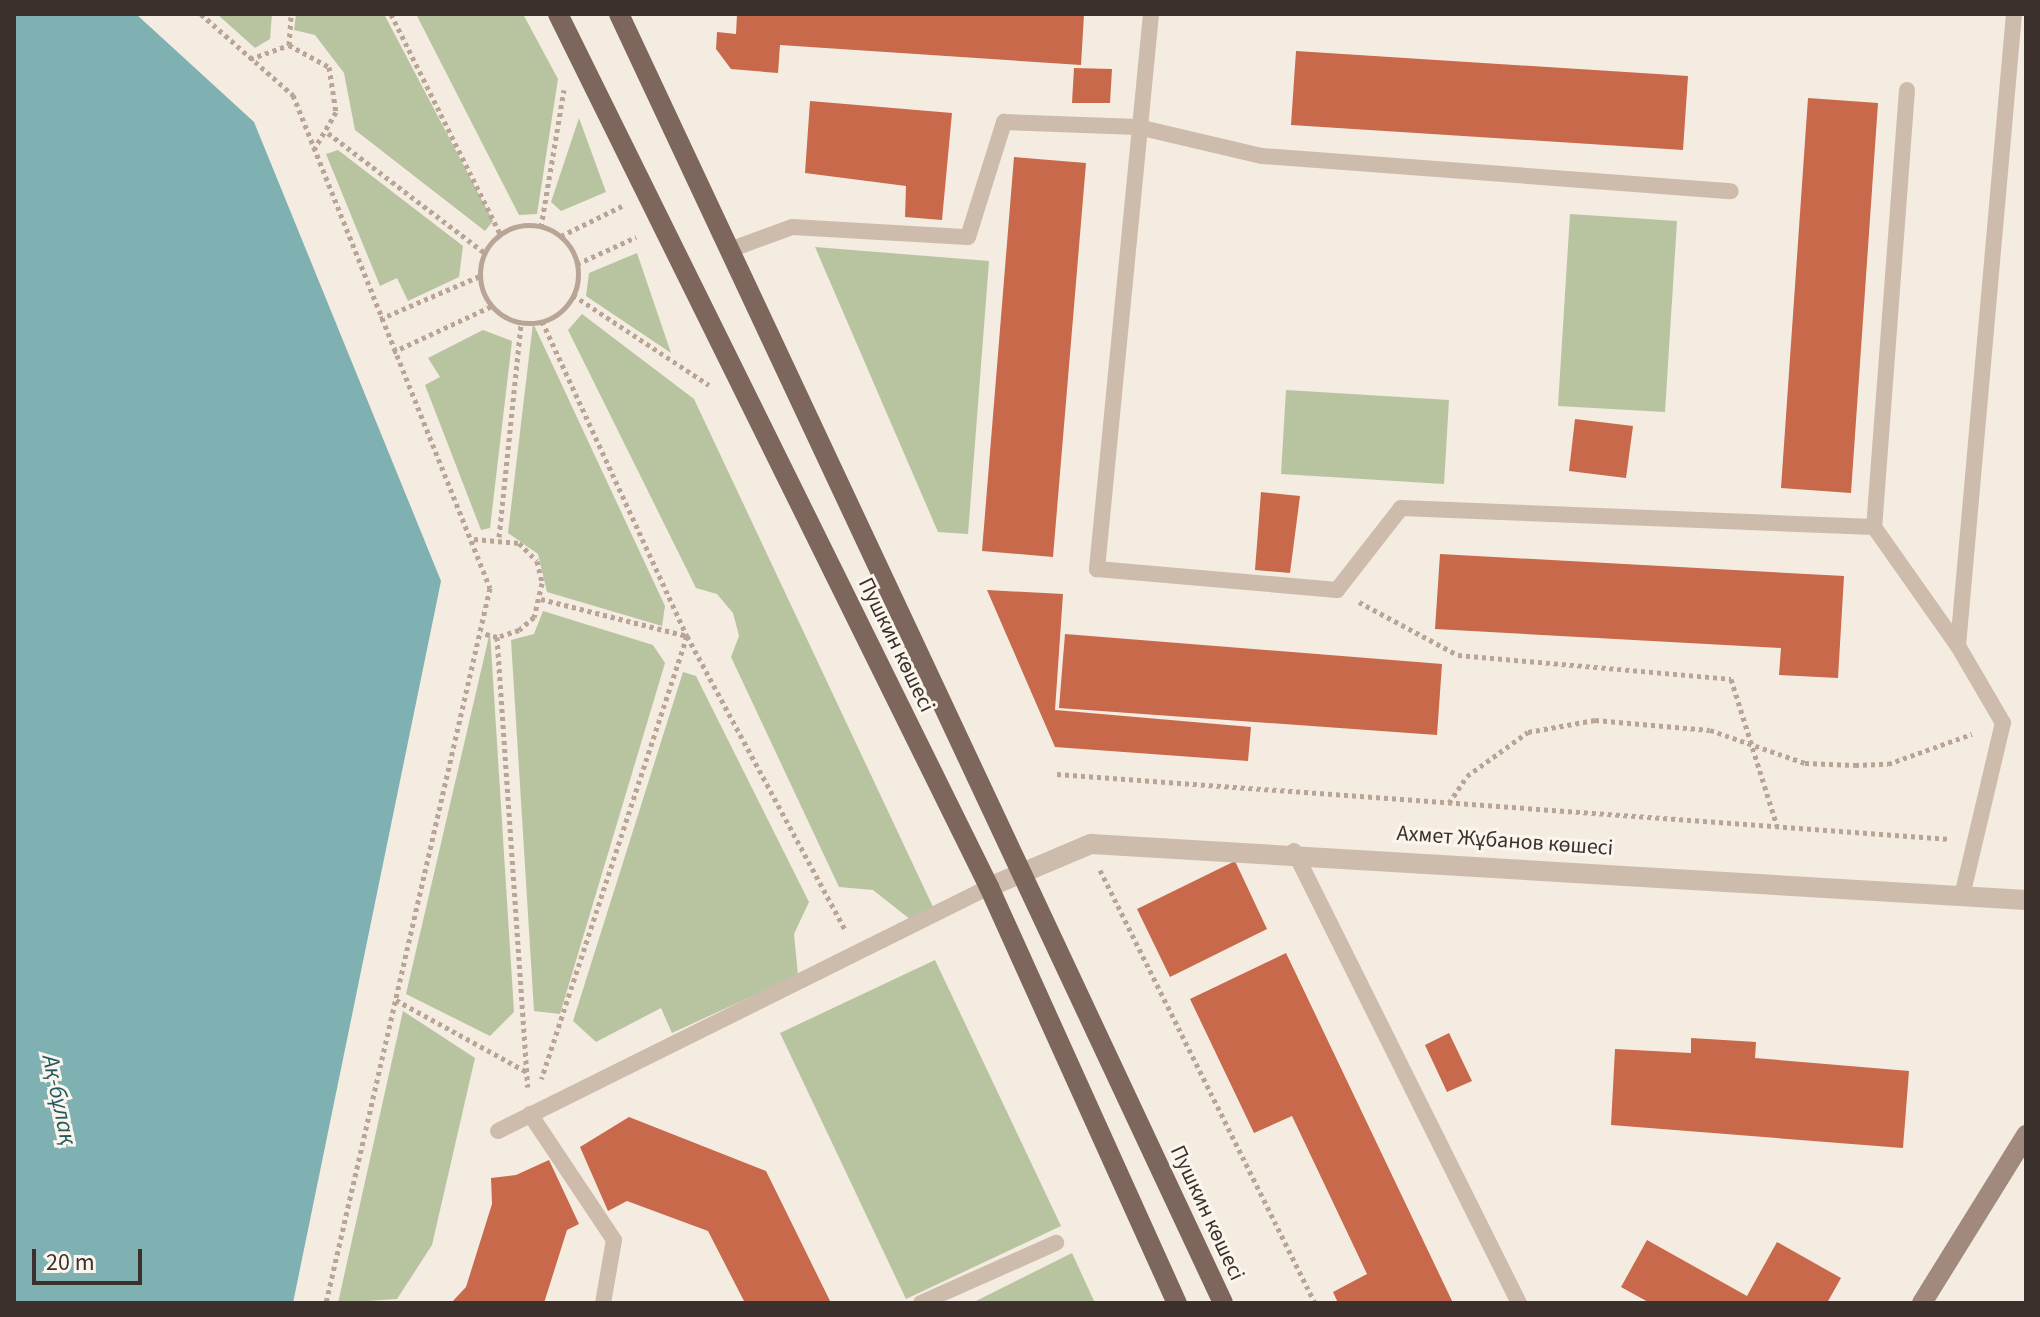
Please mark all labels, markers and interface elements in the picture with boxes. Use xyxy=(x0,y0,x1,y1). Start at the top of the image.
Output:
street label: Пушкин көшесі xyxy=(852,573,940,717)
street label: Ахмет Жұбанов көшесі xyxy=(1396,820,1614,862)
water label: Ақ-бұлақ xyxy=(35,1052,83,1148)
street label: Пушкин көшесі xyxy=(1164,1141,1250,1285)
scale bar xyxy=(36,1233,146,1283)
text: 20 m xyxy=(46,1245,95,1280)

